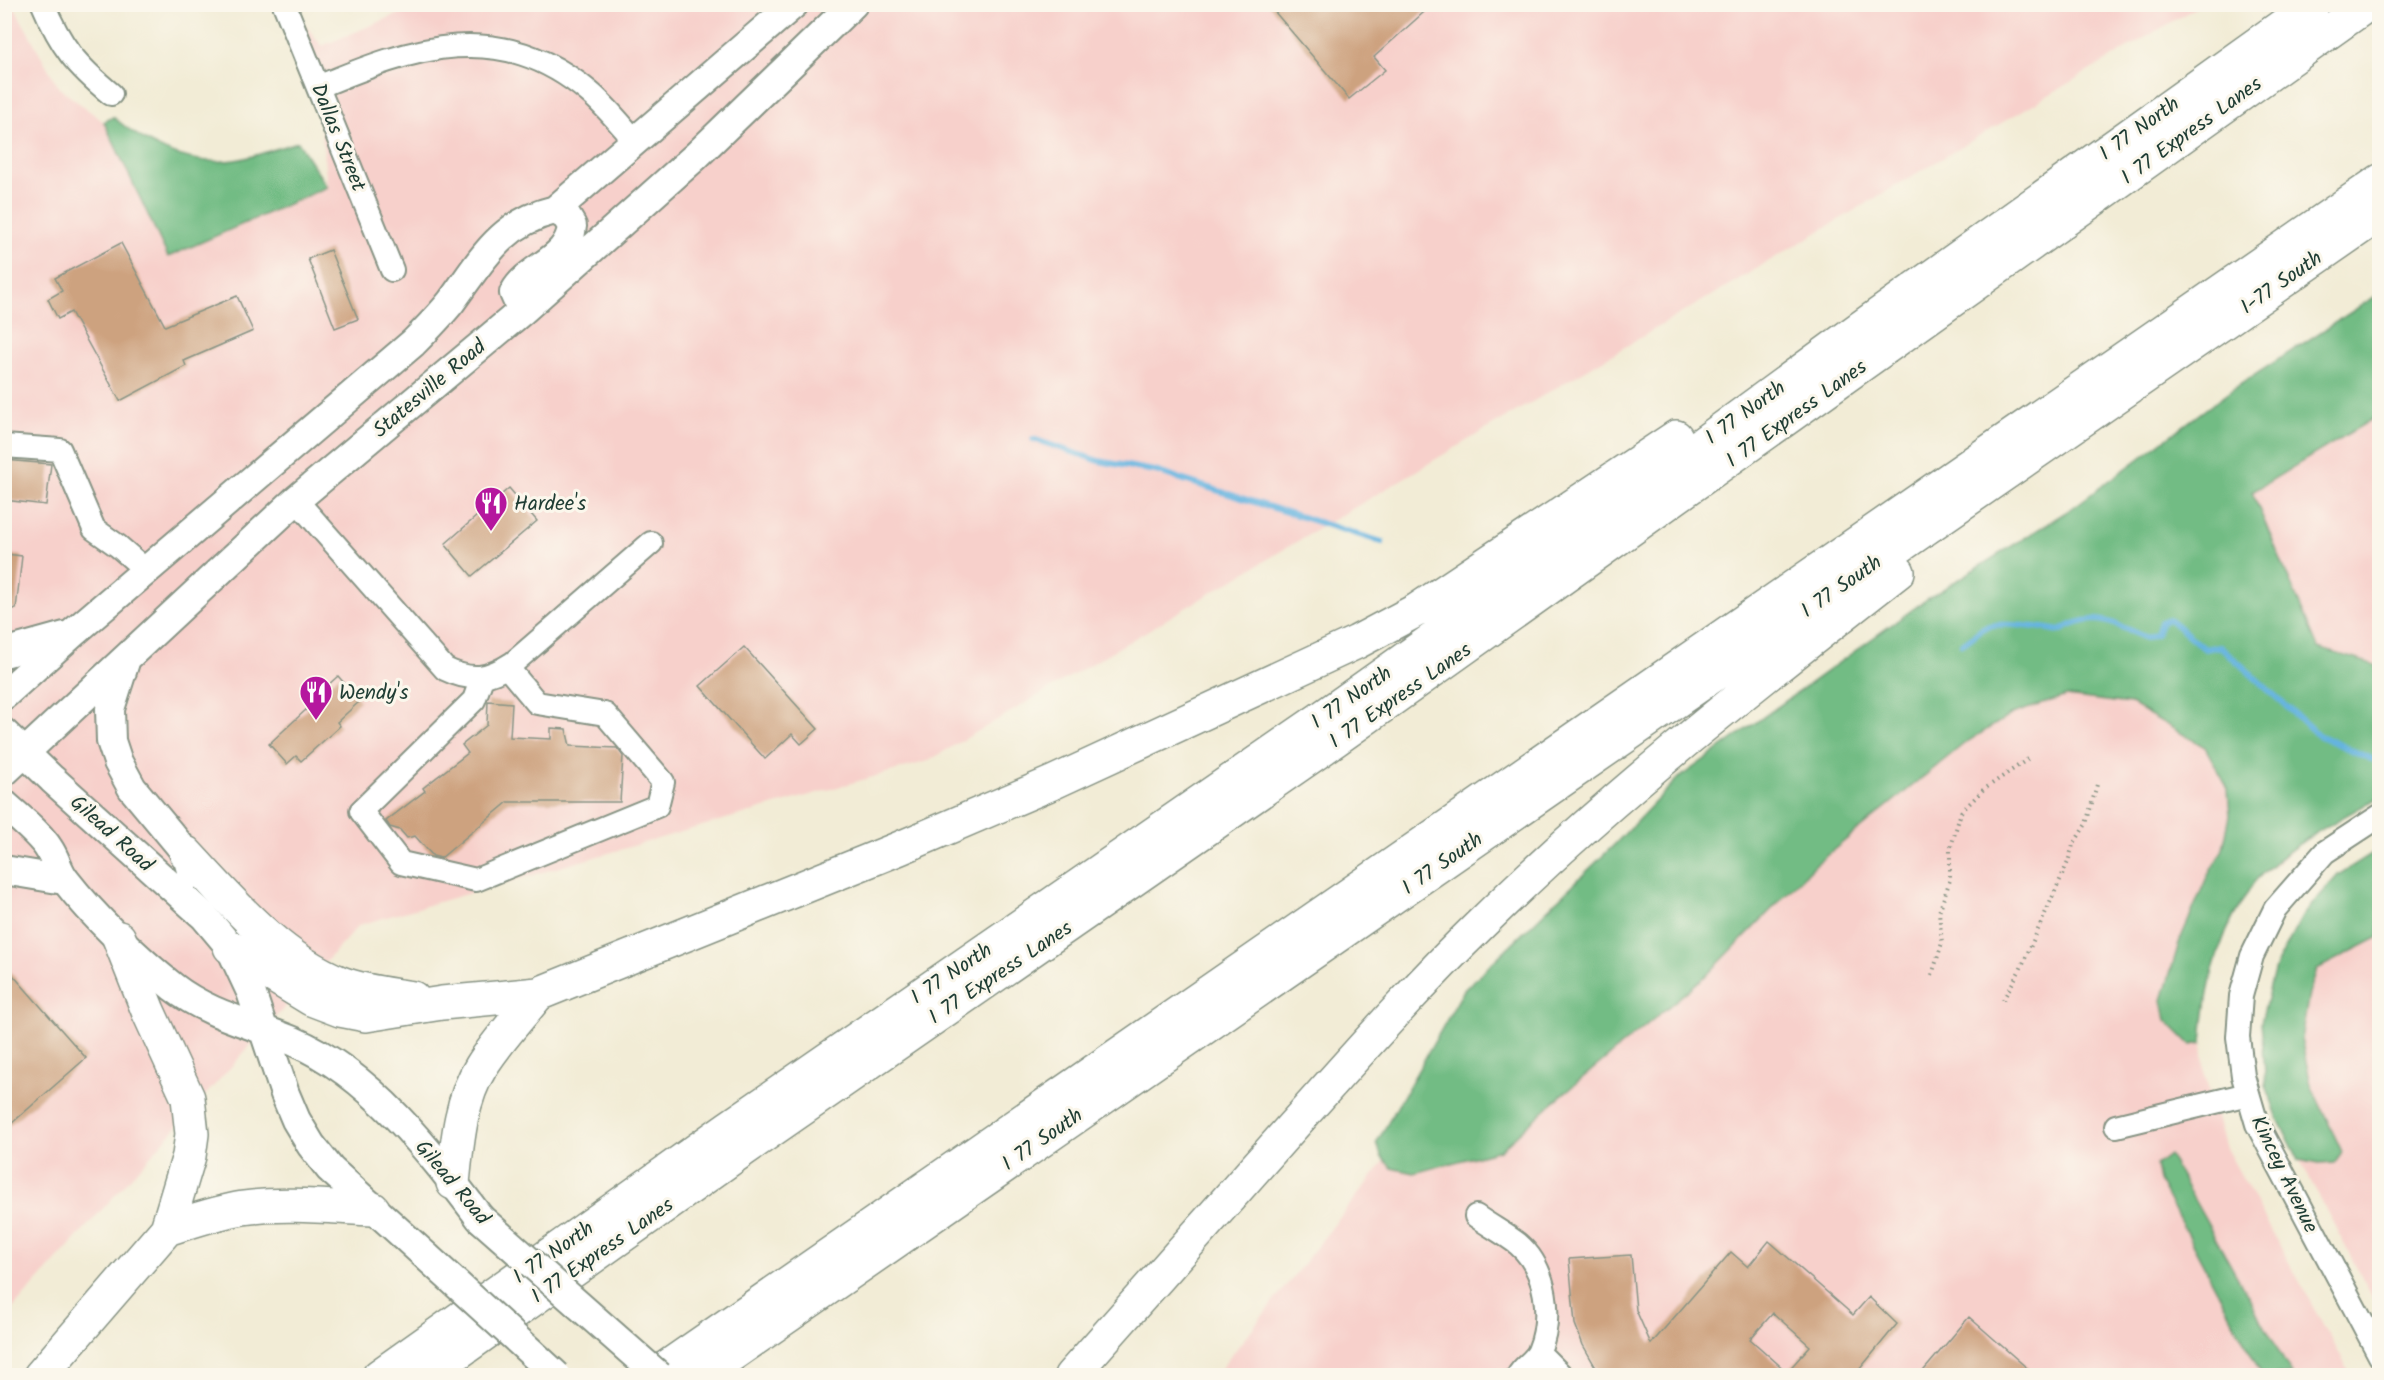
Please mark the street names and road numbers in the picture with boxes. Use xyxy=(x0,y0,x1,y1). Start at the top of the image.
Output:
street label: I 77 Express Lanes xyxy=(2114,69,2269,194)
street label: Dallas Street xyxy=(301,78,375,197)
street label: I 77 North xyxy=(2093,89,2187,170)
street label: I-77 South xyxy=(2234,243,2330,324)
street label: Statesville Road xyxy=(366,331,495,447)
street label: I 77 Express Lanes xyxy=(1719,352,1874,477)
street label: I 77 North xyxy=(1699,373,1793,454)
street label: I 77 South xyxy=(1794,547,1889,627)
street label: I 77 Express Lanes xyxy=(1323,635,1479,758)
street label: I 77 North xyxy=(1304,658,1399,738)
street label: Gilead Road xyxy=(62,787,161,881)
street label: I 77 South xyxy=(1395,824,1490,904)
street label: I 77 Express Lanes xyxy=(922,913,1080,1034)
street label: I 77 North xyxy=(904,935,1000,1014)
street label: I 77 South xyxy=(995,1100,1090,1180)
street label: Kincey Avenue xyxy=(2241,1110,2327,1240)
street label: Gilead Road xyxy=(406,1133,498,1234)
street label: I 77 Express Lanes xyxy=(525,1190,681,1313)
street label: I 77 North xyxy=(506,1213,601,1293)

